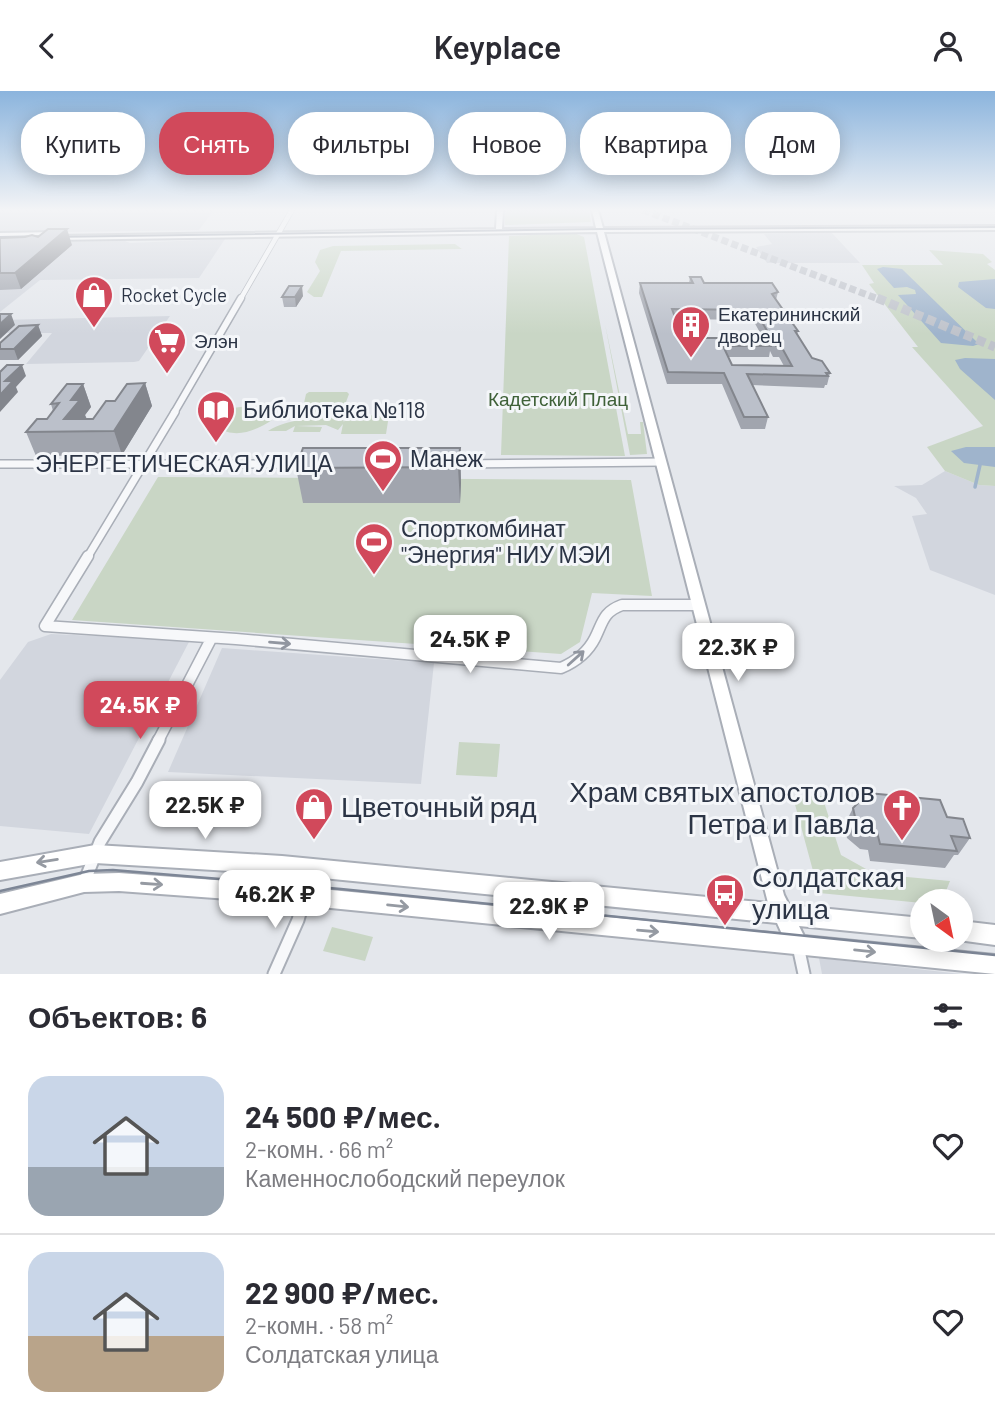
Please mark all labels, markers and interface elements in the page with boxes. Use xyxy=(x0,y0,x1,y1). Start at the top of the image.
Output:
icon: back xyxy=(28,27,66,65)
text: Keyplace xyxy=(434,27,561,65)
icon: person xyxy=(929,27,967,65)
chip: Купить xyxy=(21,112,145,175)
chip: Снять xyxy=(159,112,274,175)
chip: Фильтры xyxy=(288,112,434,175)
chip: Новое xyxy=(448,112,566,175)
chip: Квартира xyxy=(580,112,731,175)
chip: Дом xyxy=(745,112,840,175)
shop icon: Rocket Cycle xyxy=(73,274,115,329)
place label: Rocket Cycle xyxy=(121,283,227,306)
place label: Екатерининский дворец xyxy=(718,302,860,347)
building icon: Екатерининский дворец xyxy=(670,304,712,359)
supermarket icon: Элэн xyxy=(146,320,188,375)
place label: Элэн xyxy=(194,329,238,352)
park label: Кадетский Плац xyxy=(488,387,628,410)
library icon: Библиотека №118 xyxy=(195,389,237,444)
place label: Библиотека №118 xyxy=(243,395,426,423)
sports icon: Манеж xyxy=(362,438,404,493)
place label: Манеж xyxy=(410,444,483,472)
street label: ЭНЕРГЕТИЧЕСКАЯ УЛИЦА xyxy=(35,449,333,477)
place label: Спорткомбинат "Энергия" НИУ МЭИ xyxy=(401,514,611,568)
sports icon: Спорткомбинат "Энергия" НИУ МЭИ xyxy=(353,521,395,576)
pin: 24.5K ₽ xyxy=(405,615,535,675)
pin: 22.3K ₽ xyxy=(673,623,803,683)
text: 24.5K ₽ xyxy=(430,624,510,652)
text: 22.3K ₽ xyxy=(698,632,778,660)
one-way arrow xyxy=(268,637,290,650)
one-way arrow xyxy=(567,650,585,666)
pin: 24.5K ₽ xyxy=(75,681,205,741)
text: 24.5K ₽ xyxy=(100,690,180,718)
place label: Храм святых апостолов Петра и Павла xyxy=(569,774,875,840)
pin: 22.5K ₽ xyxy=(140,781,270,841)
shop icon: Цветочный ряд xyxy=(293,786,335,841)
church icon: Храм святых апостолов Петра и Павла xyxy=(881,787,923,842)
place label: Цветочный ряд xyxy=(341,789,537,823)
text: 22.5K ₽ xyxy=(165,790,245,818)
one-way arrow xyxy=(36,855,59,868)
place label: Солдатская улица xyxy=(752,859,905,925)
pin: 46.2K ₽ xyxy=(210,871,340,930)
bus stop icon: Солдатская улица xyxy=(704,872,746,927)
one-way arrow xyxy=(140,878,163,891)
text: 46.2K ₽ xyxy=(235,879,315,907)
pin: 22.9K ₽ xyxy=(484,883,614,942)
north arrow xyxy=(910,889,973,952)
map controls xyxy=(910,889,973,952)
text: 22.9K ₽ xyxy=(509,891,589,919)
one-way arrow xyxy=(386,899,408,912)
one-way arrow xyxy=(637,925,659,938)
one-way arrow xyxy=(853,945,876,958)
icon: filters xyxy=(929,997,967,1035)
text: Объектов: 6 xyxy=(28,998,207,1034)
text: 24 500 ₽/мес. xyxy=(245,1098,441,1134)
icon: home xyxy=(84,1104,168,1188)
icon: heart xyxy=(929,1127,967,1165)
text: 2-комн. · 66 m² xyxy=(245,1135,393,1163)
text: Каменнослободский переулок xyxy=(245,1164,565,1192)
text: 22 900 ₽/мес. xyxy=(245,1274,439,1310)
icon: home xyxy=(84,1280,168,1364)
icon: heart xyxy=(929,1303,967,1341)
text: 2-комн. · 58 m² xyxy=(245,1311,393,1339)
text: Солдатская улица xyxy=(245,1340,438,1368)

